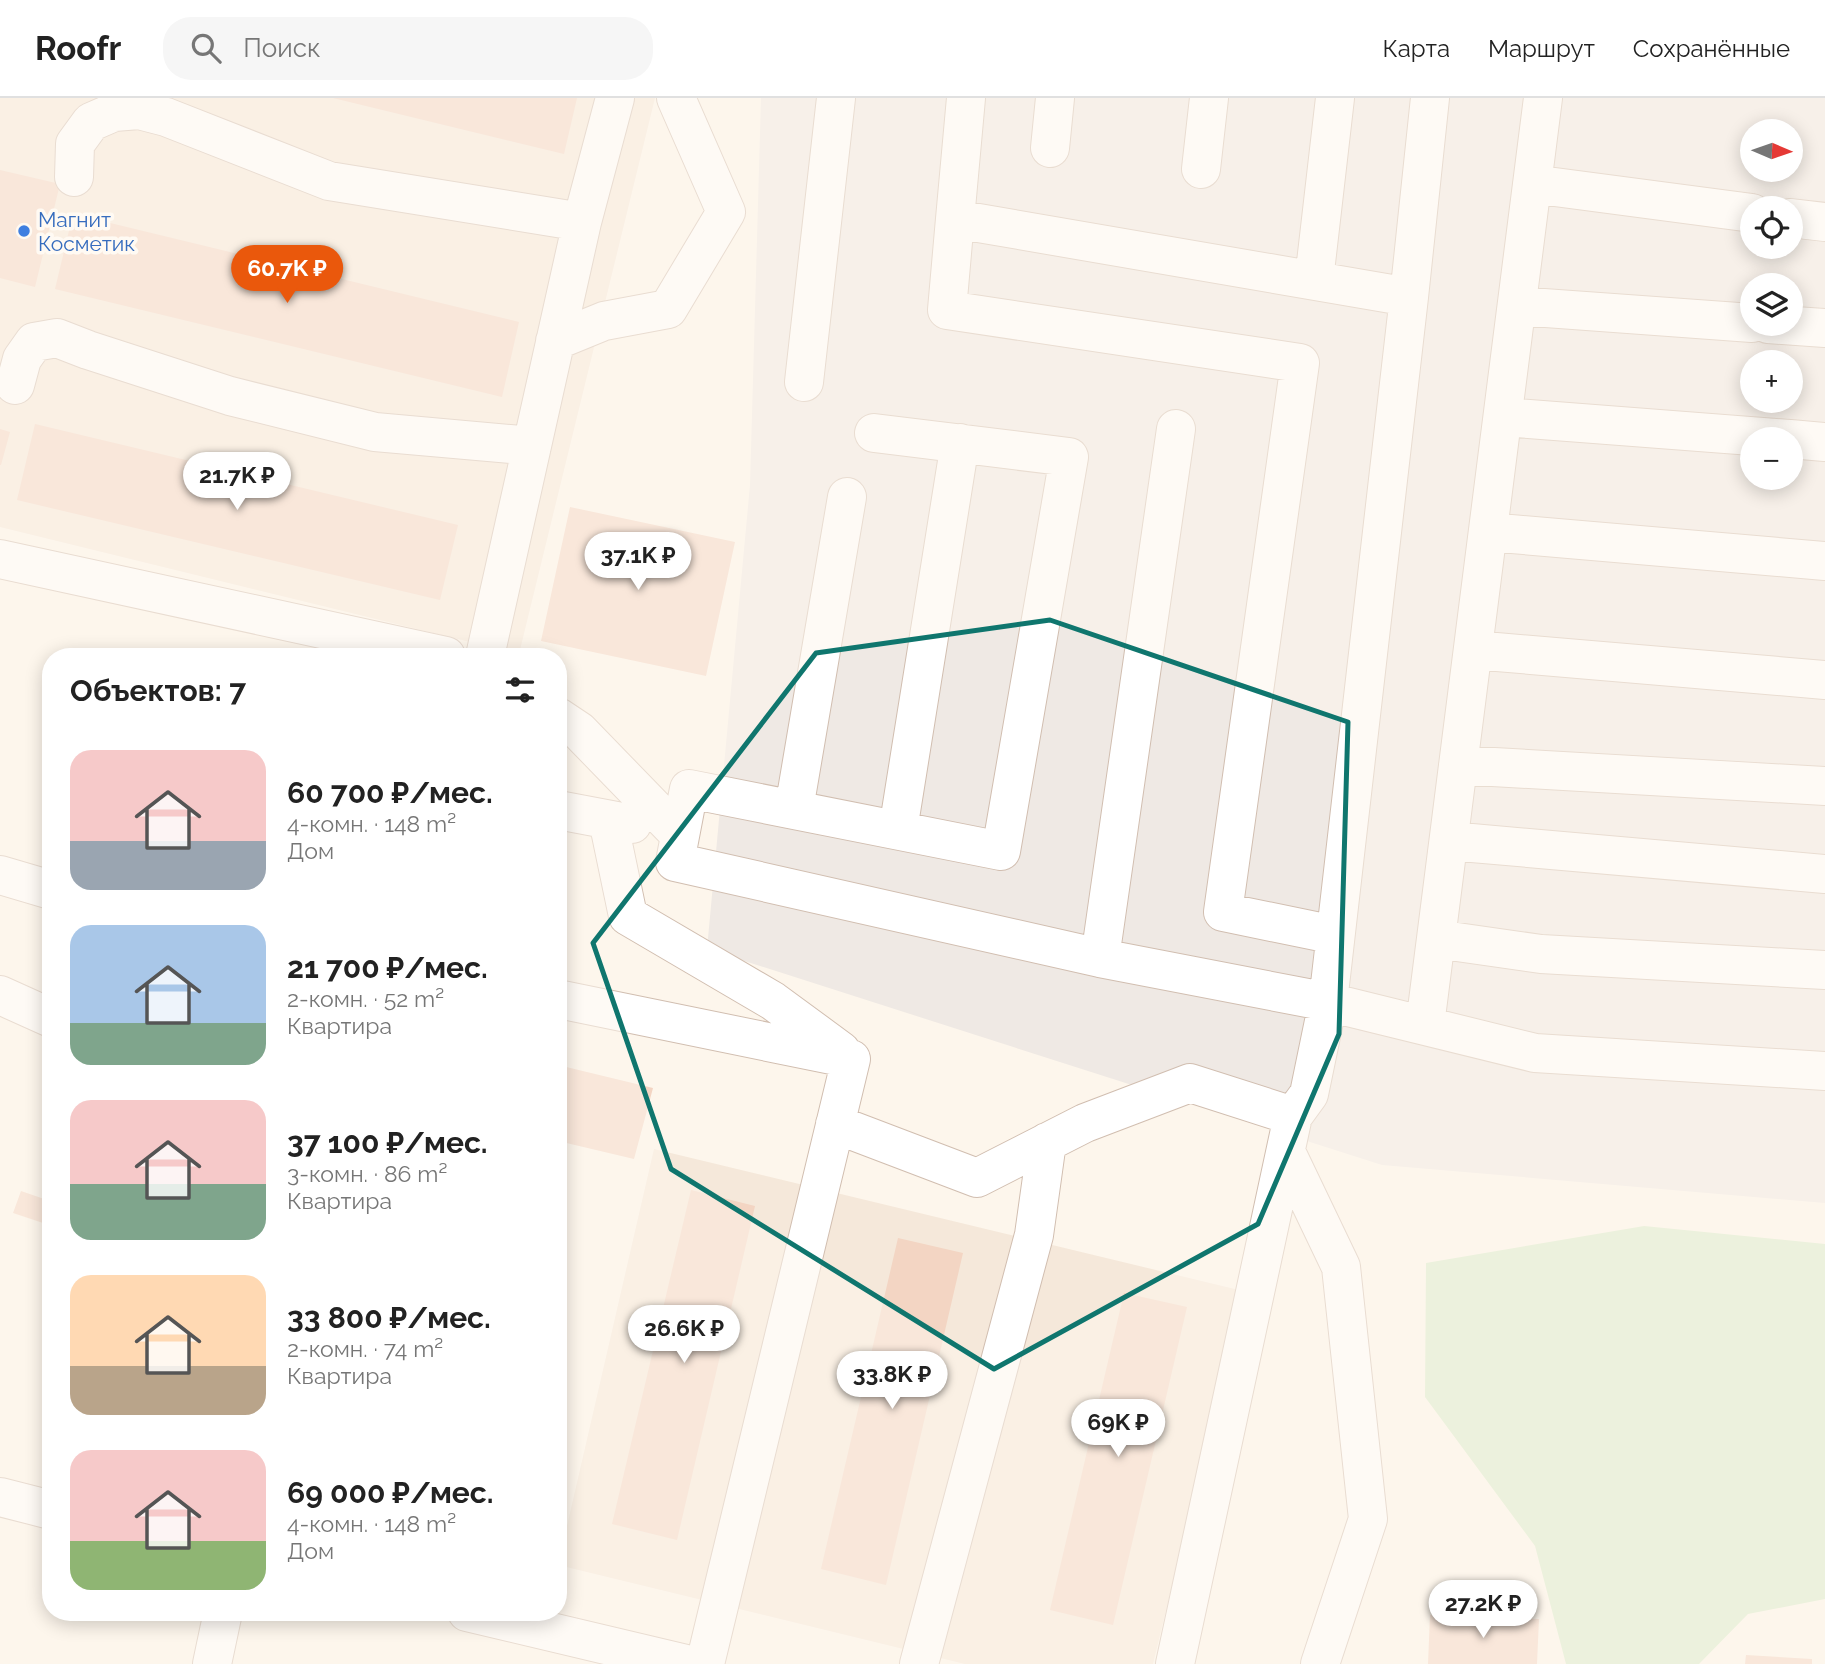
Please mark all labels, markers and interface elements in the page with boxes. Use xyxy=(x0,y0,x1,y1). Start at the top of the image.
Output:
search box xyxy=(163,17,653,80)
text: Roofr xyxy=(35,29,121,68)
icon: search xyxy=(187,29,225,67)
text: Поиск xyxy=(243,33,320,63)
text: Карта xyxy=(1382,34,1450,63)
text: Маршрут xyxy=(1488,34,1595,63)
text: Сохранённые xyxy=(1633,34,1790,63)
north arrow xyxy=(1740,119,1802,182)
map controls xyxy=(1740,119,1803,490)
button: locate xyxy=(1740,196,1803,259)
place label: Магнит Косметик xyxy=(38,207,135,256)
marker: Магнит Косметик xyxy=(16,223,32,239)
pin: 60.7K ₽ xyxy=(222,246,352,305)
text: 60.7K ₽ xyxy=(247,254,327,281)
button: layers xyxy=(1740,273,1803,336)
button: + xyxy=(1740,350,1803,413)
button: − xyxy=(1740,427,1803,490)
pin: 21.7K ₽ xyxy=(172,452,302,512)
text: 21.7K ₽ xyxy=(199,461,275,488)
pin: 37.1K ₽ xyxy=(573,532,703,592)
text: 37.1K ₽ xyxy=(601,541,676,568)
icon: filters xyxy=(501,671,539,709)
text: Объектов: 7 xyxy=(70,673,246,708)
text: 60 700 ₽/мес. xyxy=(287,775,493,810)
icon: home xyxy=(126,778,210,862)
text: 4-комн. · 148 m² xyxy=(287,810,456,837)
text: Дом xyxy=(287,837,334,864)
text: 21 700 ₽/мес. xyxy=(287,950,488,985)
icon: home xyxy=(126,953,210,1037)
text: 2-комн. · 52 m² xyxy=(287,985,444,1012)
text: Квартира xyxy=(287,1012,392,1039)
text: 37 100 ₽/мес. xyxy=(287,1125,488,1160)
icon: home xyxy=(126,1128,210,1212)
text: 3-комн. · 86 m² xyxy=(287,1160,447,1187)
text: Квартира xyxy=(287,1187,392,1214)
text: 33 800 ₽/мес. xyxy=(287,1300,491,1335)
icon: home xyxy=(126,1303,210,1387)
pin: 26.6K ₽ xyxy=(619,1306,749,1365)
text: 26.6K ₽ xyxy=(644,1314,724,1341)
text: 2-комн. · 74 m² xyxy=(287,1335,443,1362)
pin: 33.8K ₽ xyxy=(827,1352,957,1411)
text: 33.8K ₽ xyxy=(853,1360,931,1387)
text: Квартира xyxy=(287,1362,392,1389)
pin: 69K ₽ xyxy=(1069,1400,1167,1459)
text: 69K ₽ xyxy=(1087,1408,1149,1435)
text: 69 000 ₽/мес. xyxy=(287,1475,494,1510)
icon: home xyxy=(126,1478,210,1562)
text: 4-комн. · 148 m² xyxy=(287,1510,456,1537)
text: Дом xyxy=(287,1537,334,1564)
pin: 27.2K ₽ xyxy=(1418,1580,1548,1640)
text: 27.2K ₽ xyxy=(1445,1589,1521,1616)

